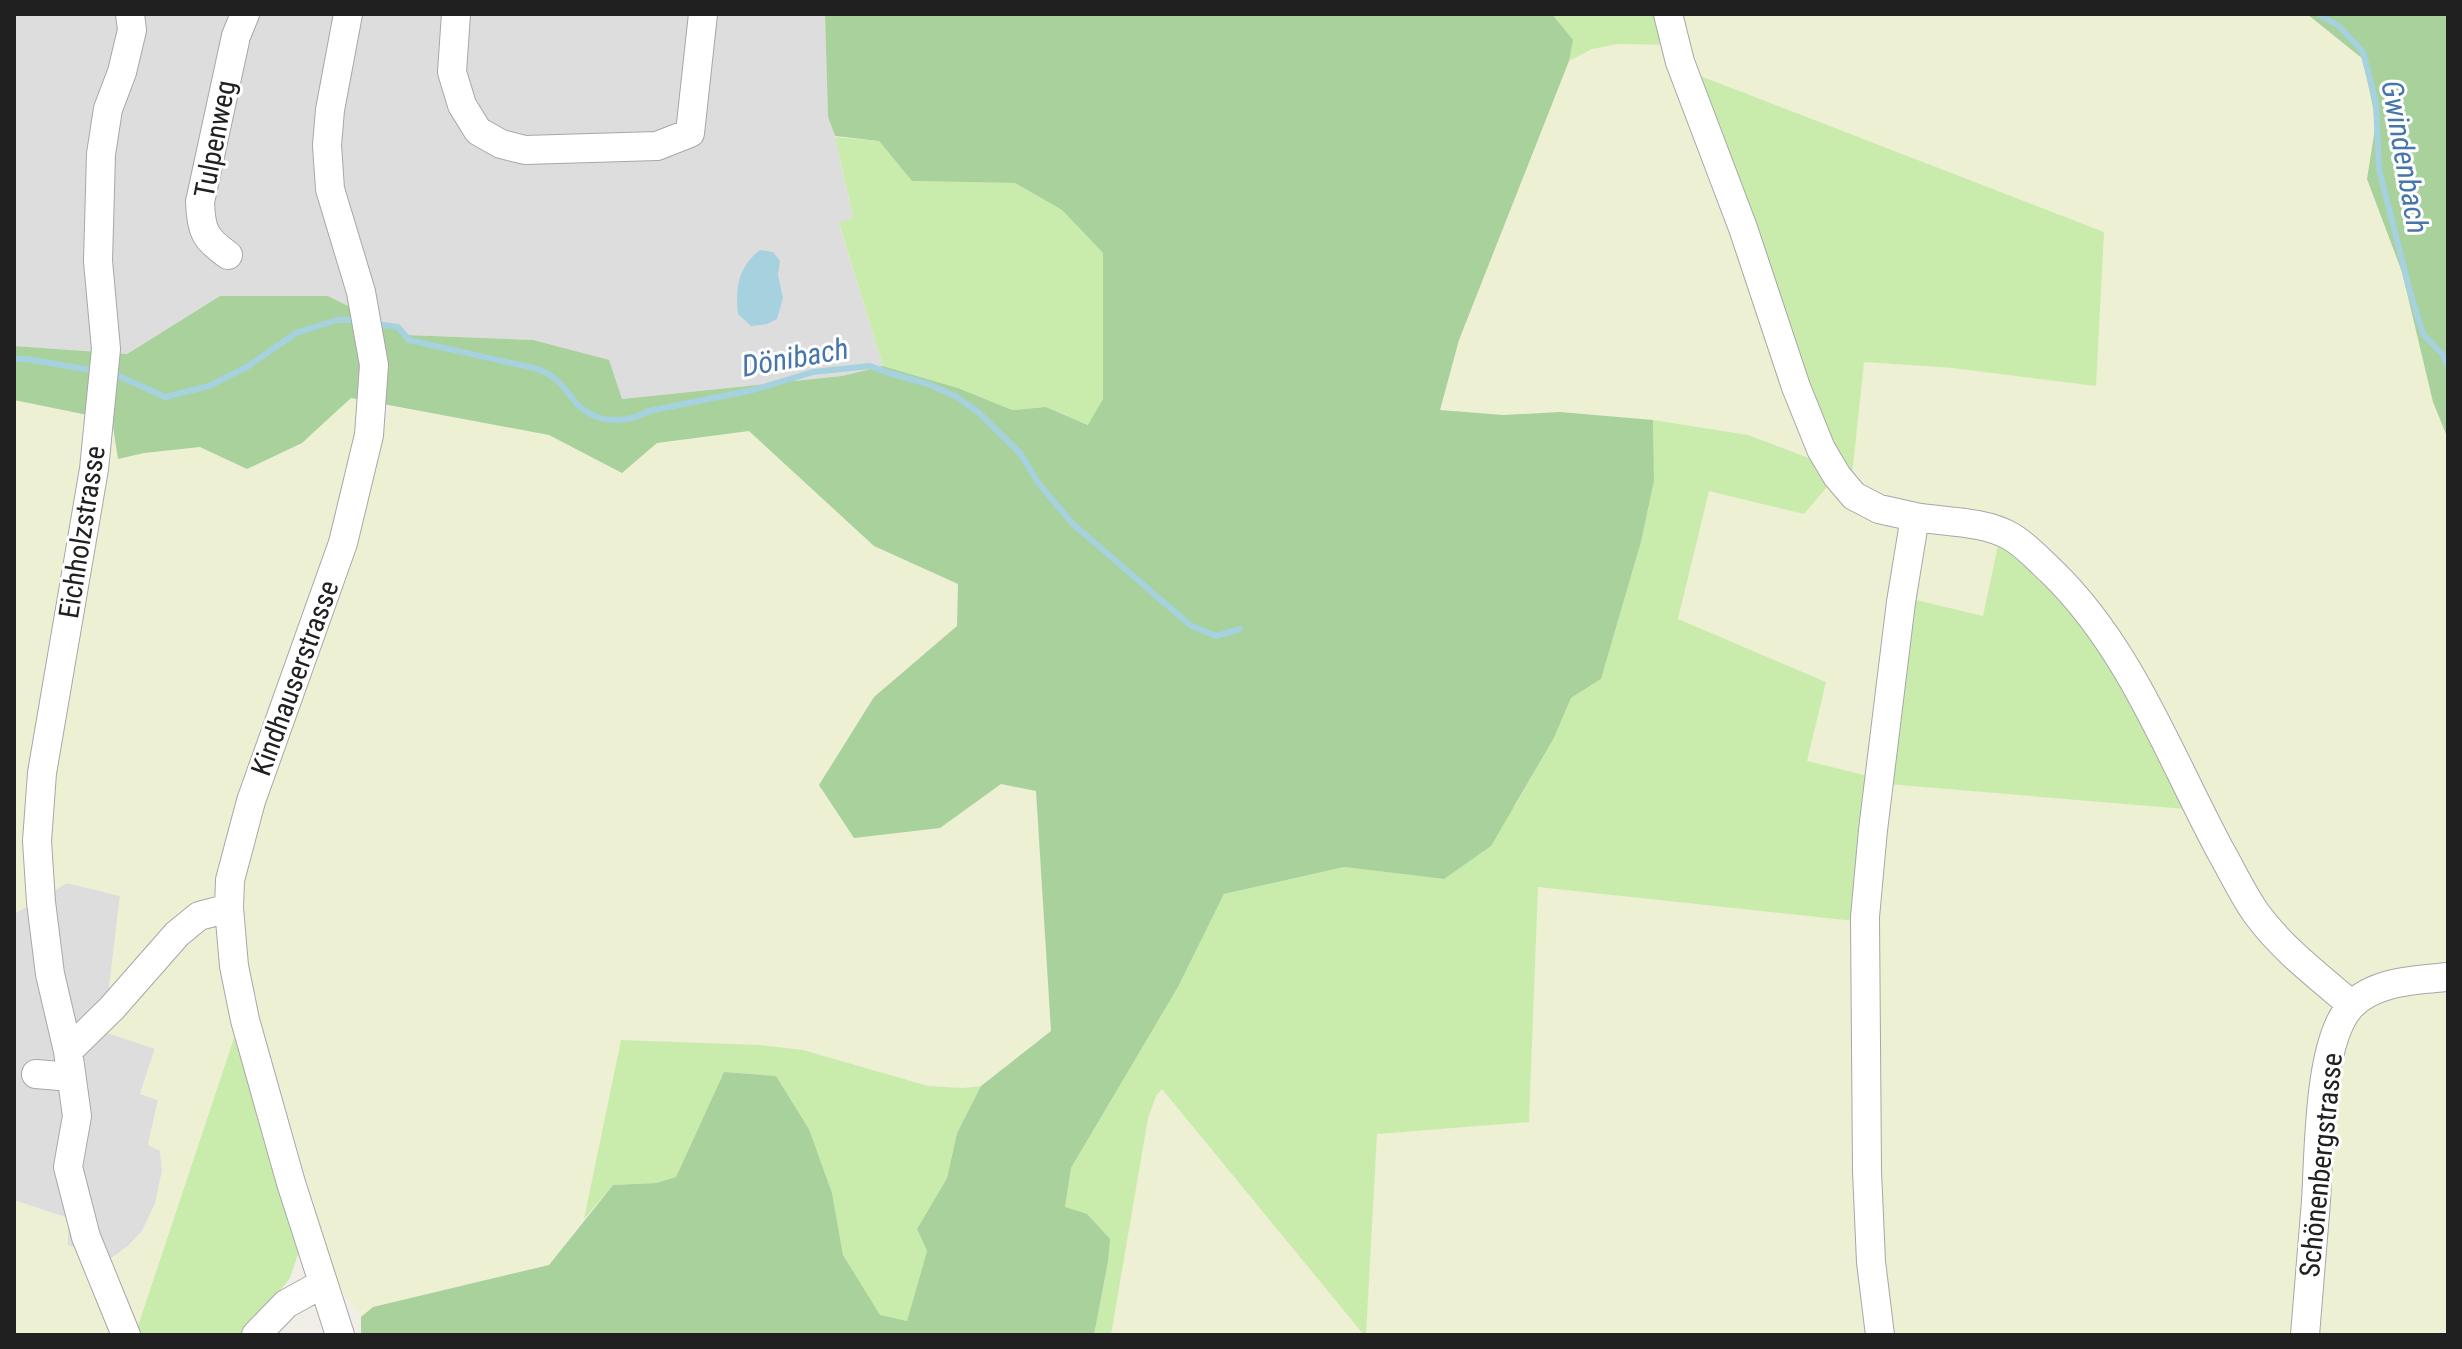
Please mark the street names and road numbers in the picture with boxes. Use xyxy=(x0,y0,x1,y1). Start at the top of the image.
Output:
street label: Tulpenweg xyxy=(187,78,243,200)
street label: Eichholzstrasse xyxy=(52,443,112,621)
street label: Kindhauserstrasse xyxy=(244,576,346,780)
street label: Schönenbergstrasse xyxy=(2293,1051,2349,1279)

